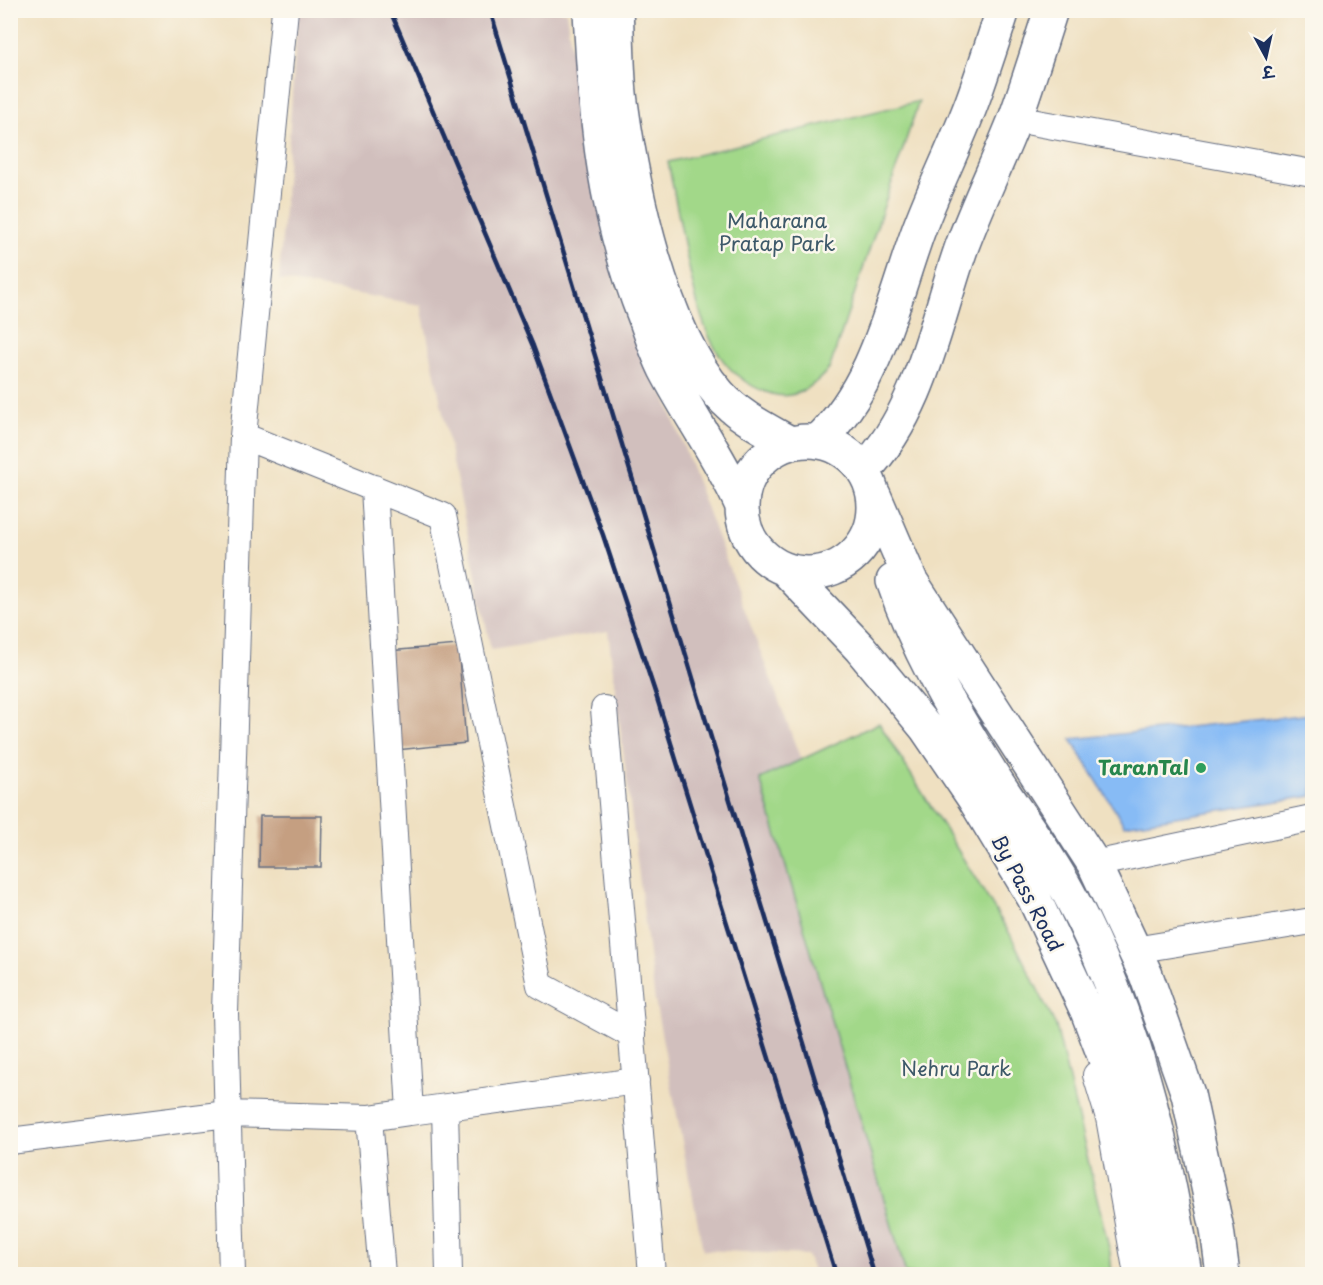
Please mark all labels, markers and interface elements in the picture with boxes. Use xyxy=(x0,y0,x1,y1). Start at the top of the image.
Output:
north arrow xyxy=(1236,27,1296,87)
text: उ xyxy=(1260,60,1277,86)
park label: Maharana Pratap Park xyxy=(718,205,836,258)
place label: TaranTal xyxy=(1098,752,1189,782)
marker: TaranTal xyxy=(1194,761,1208,775)
street label: By Pass Road xyxy=(984,829,1071,956)
park label: Nehru Park xyxy=(901,1053,1011,1083)

